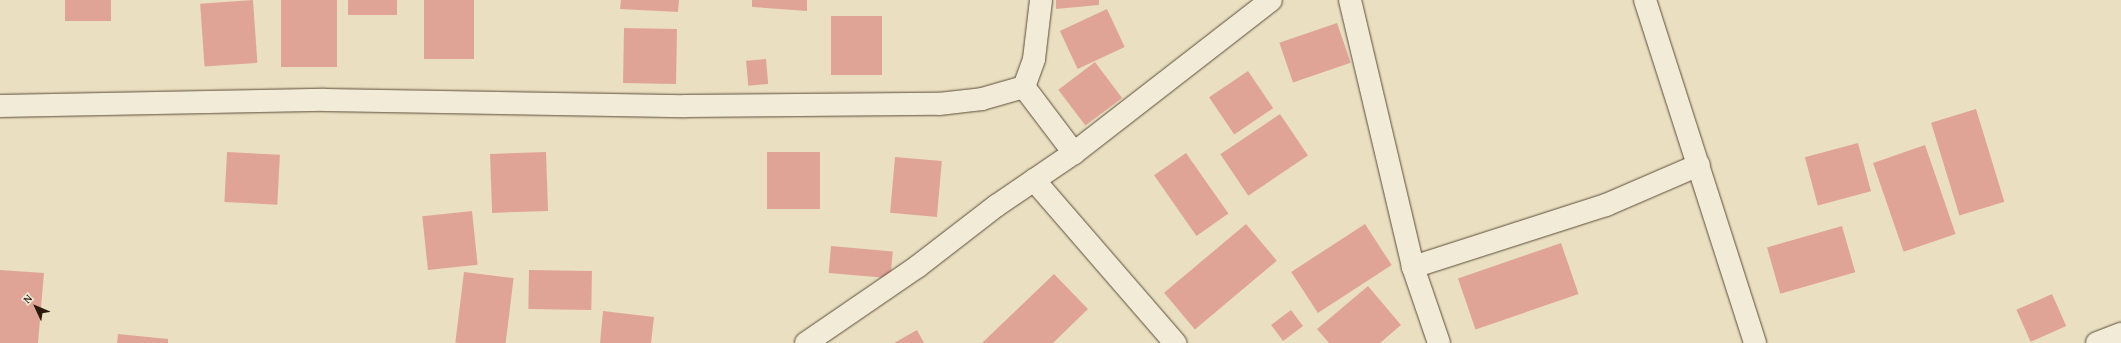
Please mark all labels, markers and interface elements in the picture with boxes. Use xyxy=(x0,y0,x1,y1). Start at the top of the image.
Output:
north arrow xyxy=(16,287,56,327)
text: N xyxy=(19,290,36,307)

